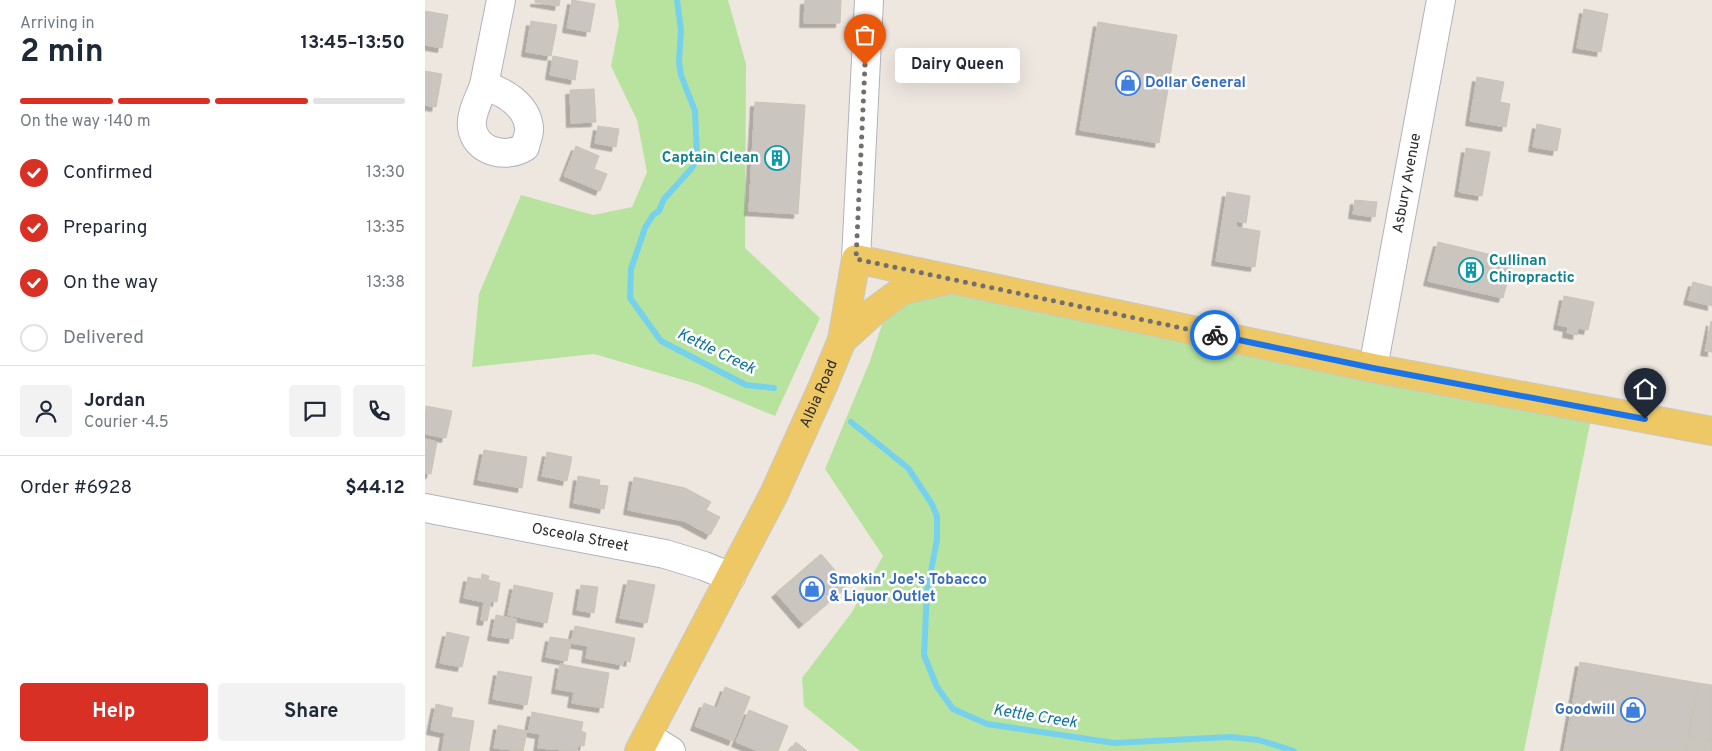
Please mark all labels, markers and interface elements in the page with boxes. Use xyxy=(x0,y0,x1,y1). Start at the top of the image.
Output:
text: Arriving in xyxy=(20,14,95,34)
pin xyxy=(844,14,886,65)
icon: bag xyxy=(851,21,879,49)
text: 13:45–13:50 xyxy=(300,31,405,55)
text: 2 min xyxy=(20,33,104,73)
callout: Dairy Queen xyxy=(895,48,1020,82)
text: Dairy Queen xyxy=(911,55,1004,75)
shop icon: Dollar General xyxy=(1115,70,1141,96)
place label: Dollar General xyxy=(1145,74,1246,93)
text: On the way · 140 m xyxy=(20,112,151,132)
street label: Asbury Avenue xyxy=(1389,132,1426,235)
building icon: Captain Clean xyxy=(764,145,790,171)
place label: Captain Clean xyxy=(662,149,759,168)
icon: check xyxy=(20,159,48,187)
text: Confirmed xyxy=(63,161,153,185)
text: 13:30 xyxy=(366,163,405,183)
icon: check xyxy=(20,214,48,242)
text: Preparing xyxy=(63,216,147,240)
text: 13:35 xyxy=(366,218,405,238)
place label: Cullinan Chiropractic xyxy=(1489,252,1575,288)
building icon: Cullinan Chiropractic xyxy=(1458,257,1484,283)
icon: check xyxy=(20,269,48,297)
text: On the way xyxy=(63,271,158,295)
text: 13:38 xyxy=(366,273,405,293)
courier xyxy=(1190,310,1240,360)
icon: bike xyxy=(1201,321,1229,349)
water label: Kettle Creek xyxy=(674,324,759,380)
text: Delivered xyxy=(63,326,144,350)
street label: Albia Road xyxy=(796,357,842,431)
pin xyxy=(1624,368,1666,419)
icon: home xyxy=(1631,375,1659,403)
button: person xyxy=(20,385,72,437)
button: chat xyxy=(289,385,341,437)
button: phone xyxy=(353,385,405,437)
text: Jordan xyxy=(84,389,146,413)
text: Courier · 4.5 xyxy=(84,413,169,433)
text: Order #6928 xyxy=(20,476,132,500)
text: $44.12 xyxy=(345,476,405,500)
street label: Osceola Street xyxy=(530,519,630,556)
place label: Smokin' Joe's Tobacco & Liquor Outlet xyxy=(829,571,987,607)
shop icon: Smokin' Joe's Tobacco & Liquor Outlet xyxy=(799,576,825,602)
button: Help xyxy=(20,683,208,741)
button: Share xyxy=(218,683,405,741)
shop icon: Goodwill xyxy=(1620,697,1646,723)
water label: Kettle Creek xyxy=(992,701,1079,734)
place label: Goodwill xyxy=(1555,701,1615,720)

